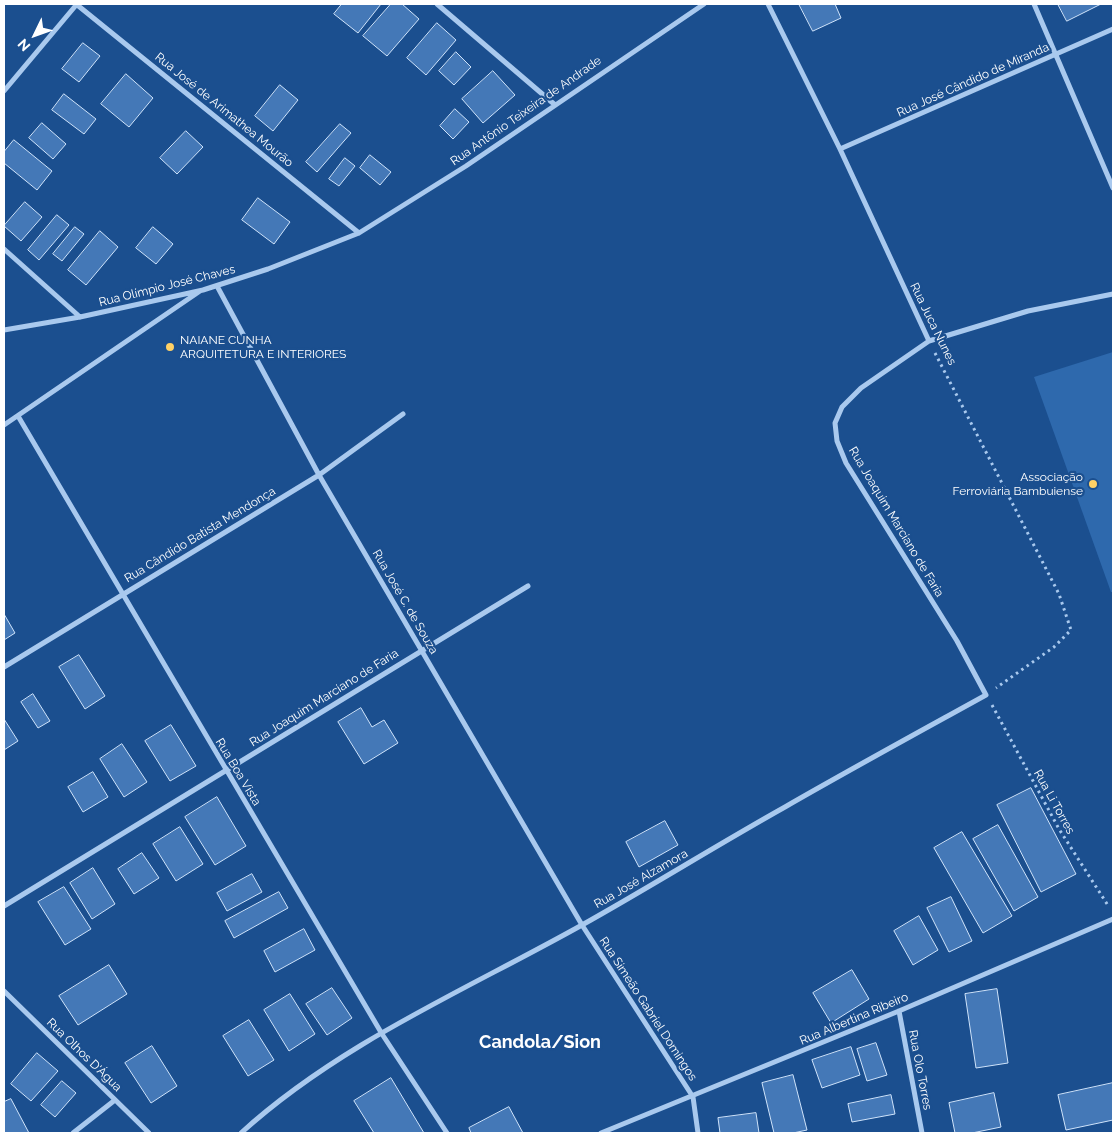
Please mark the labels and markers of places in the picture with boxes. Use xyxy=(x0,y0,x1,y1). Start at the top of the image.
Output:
place label: NAIANE CUNHA ARQUITETURA E INTERIORES xyxy=(180,333,346,361)
marker: NAIANE CUNHA ARQUITETURA E INTERIORES xyxy=(164,341,176,353)
place label: Associação Ferroviária Bambuiense xyxy=(953,470,1083,498)
marker: Associação Ferroviária Bambuiense xyxy=(1087,478,1099,490)

